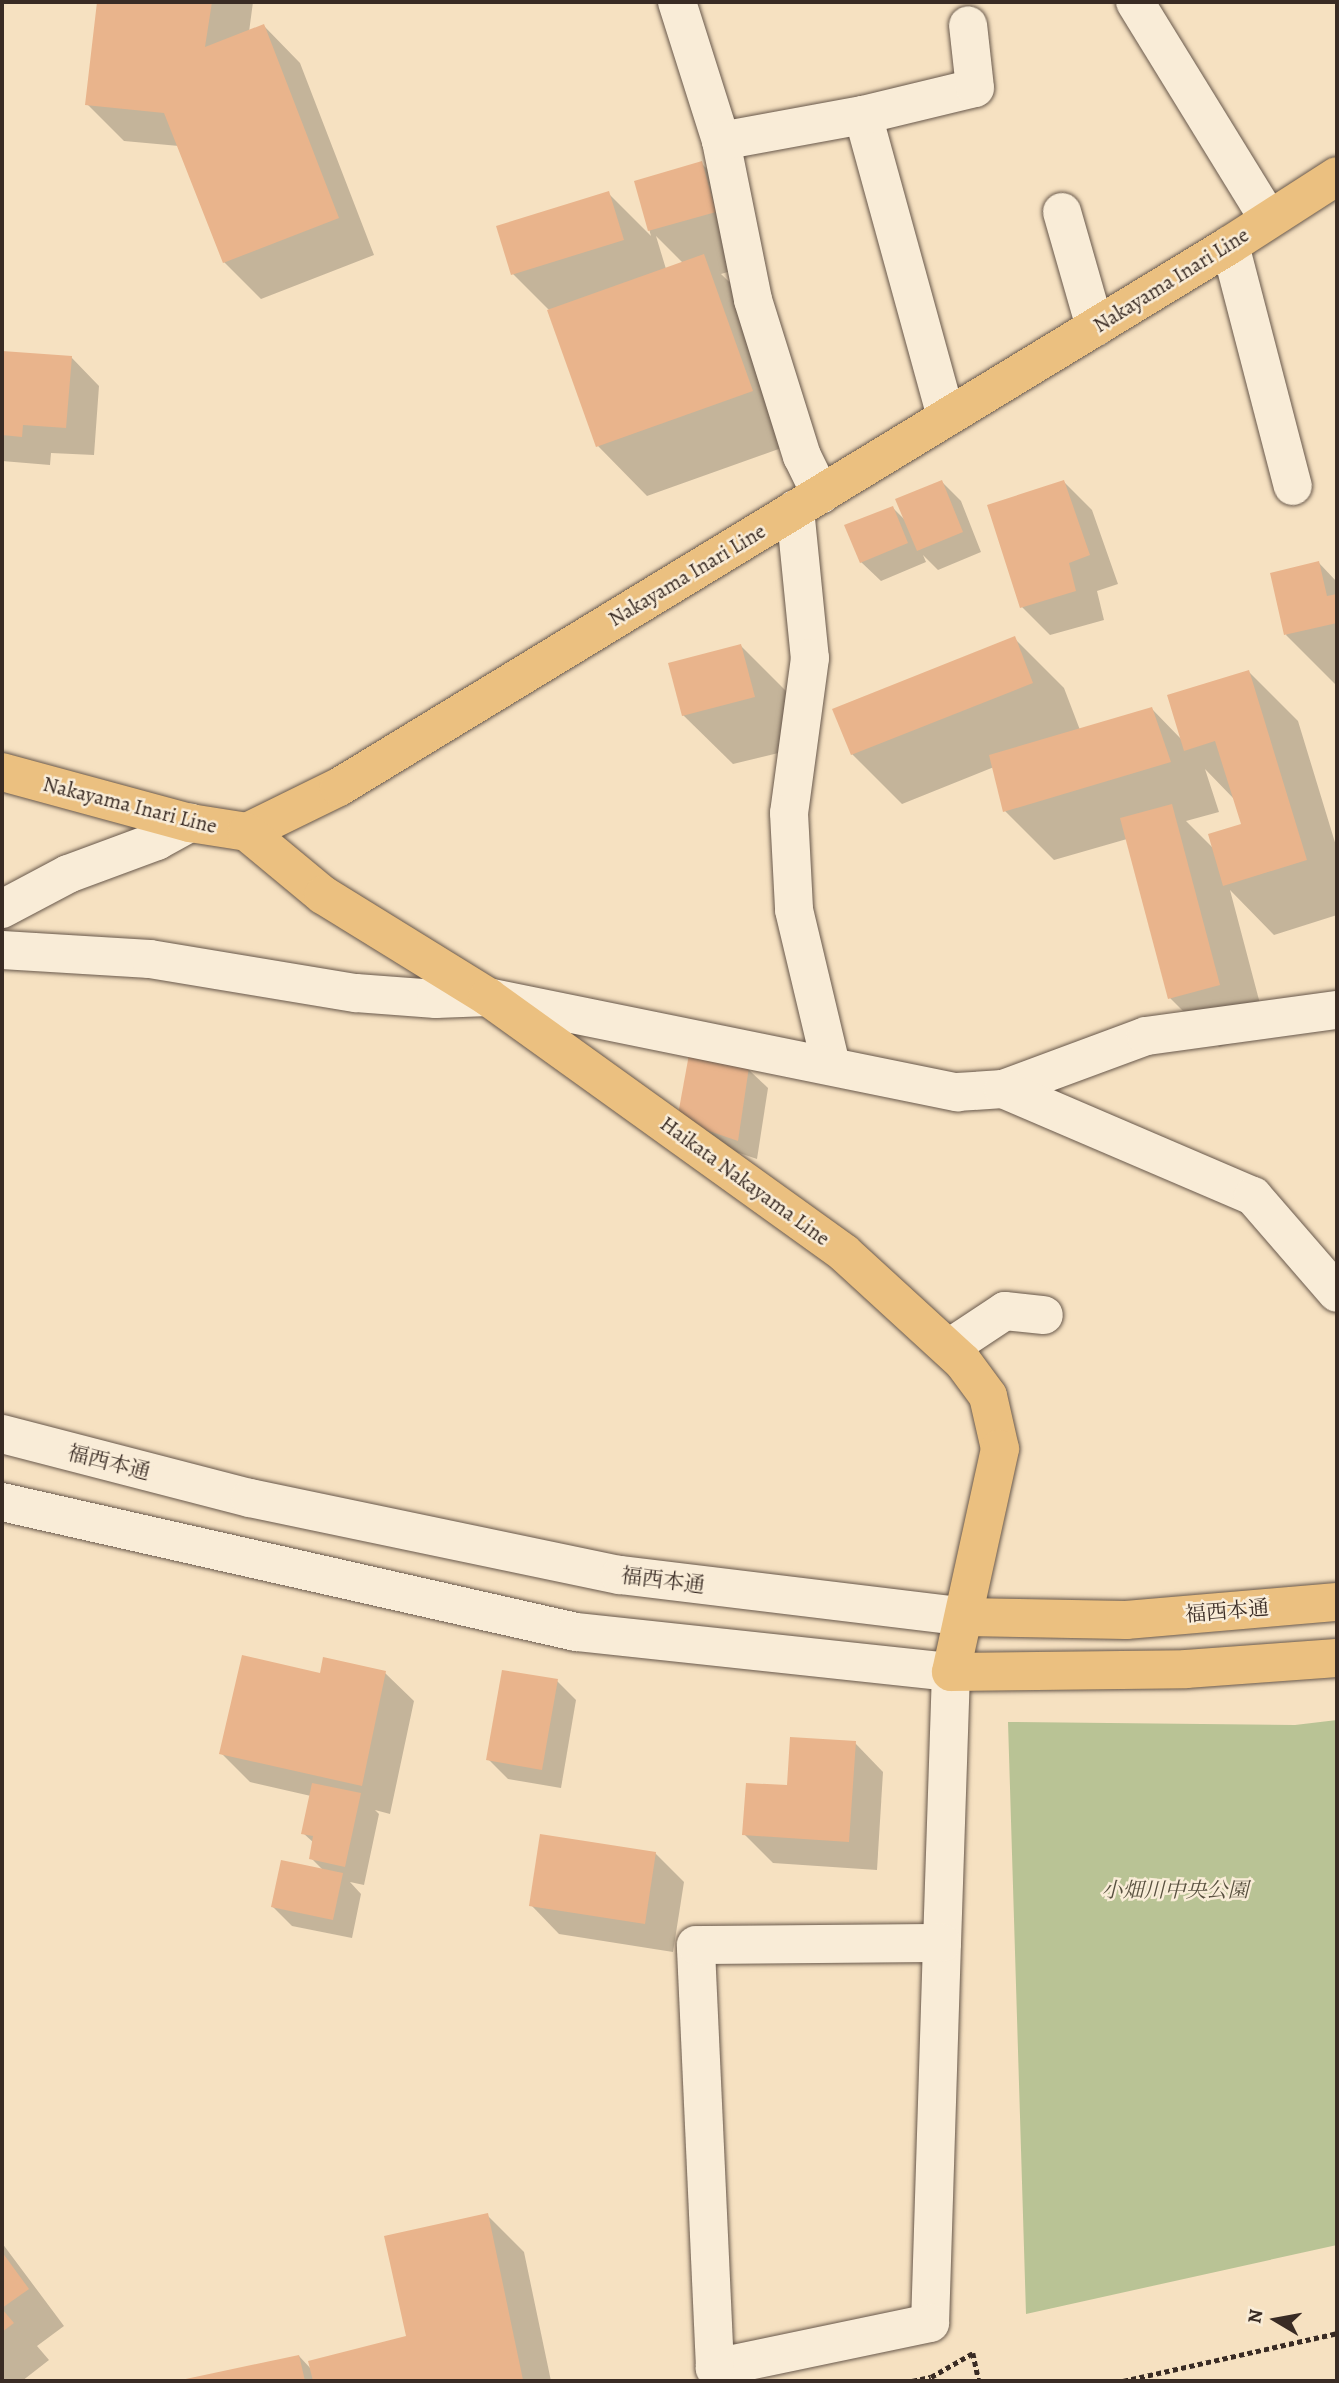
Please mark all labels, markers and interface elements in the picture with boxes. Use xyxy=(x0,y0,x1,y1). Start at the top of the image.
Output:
street label: Nakayama Inari Line xyxy=(1089,222,1253,338)
street label: Nakayama Inari Line xyxy=(604,518,770,632)
street label: Nakayama Inari Line xyxy=(40,771,220,839)
street label: Haikata Nakayama Line xyxy=(655,1111,835,1251)
street label: 福西本通 xyxy=(65,1440,153,1484)
street label: 福西本通 xyxy=(620,1562,706,1598)
street label: 福西本通 xyxy=(1184,1595,1270,1627)
park label: 小畑川中央公園 xyxy=(1102,1877,1248,1903)
north arrow xyxy=(1241,2285,1311,2355)
text: N xyxy=(1241,2307,1269,2325)

